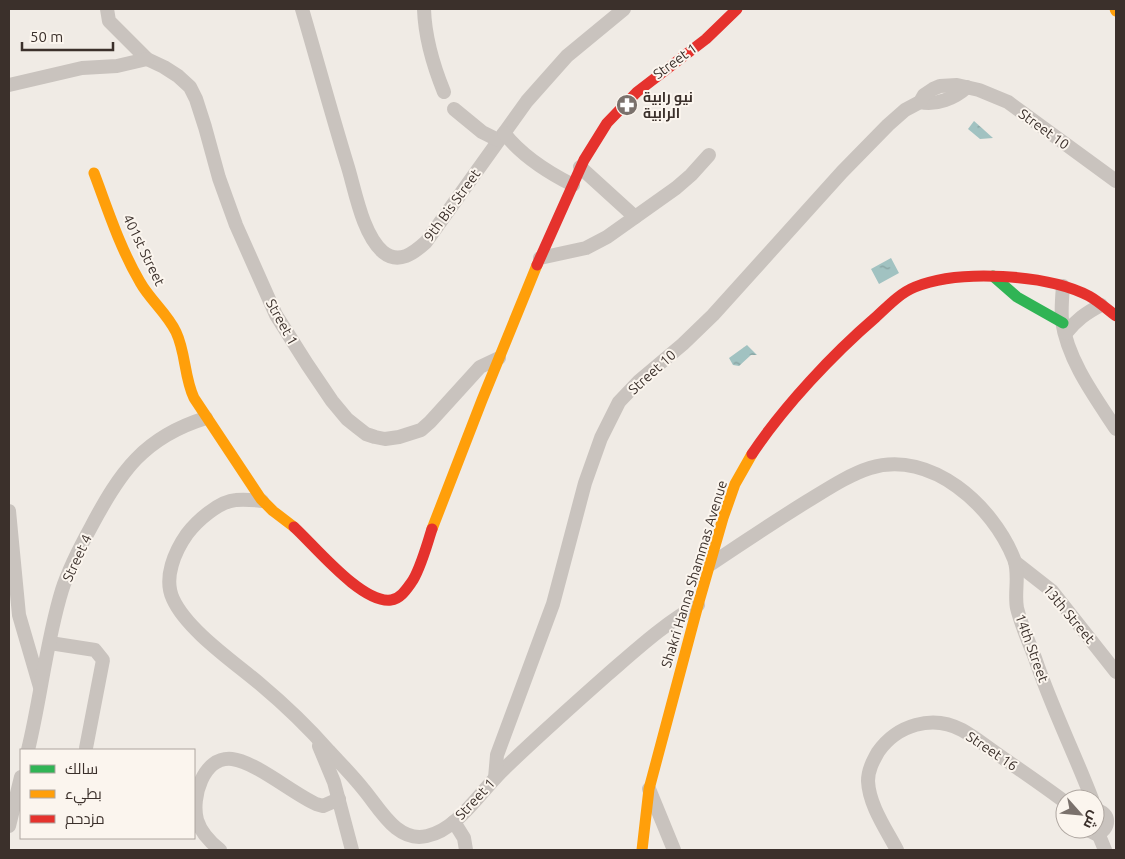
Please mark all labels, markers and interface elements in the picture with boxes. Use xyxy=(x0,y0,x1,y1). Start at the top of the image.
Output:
scale bar xyxy=(22,20,114,52)
text: 50 m xyxy=(30,28,63,45)
street label: Street 1 xyxy=(650,40,700,82)
place label: نيو رابية الرابية xyxy=(643,89,693,122)
pharmacy icon: نيو رابية الرابية xyxy=(615,93,639,117)
street label: Street 10 xyxy=(1016,105,1072,153)
street label: 9th Bis Street xyxy=(420,165,484,244)
street label: 401st Street xyxy=(120,212,168,289)
street label: Street 1 xyxy=(263,296,301,348)
street label: Street 10 xyxy=(625,347,679,397)
street label: Shakri Hanna Shammas Avenue xyxy=(658,478,730,670)
street label: Street 4 xyxy=(59,532,95,584)
street label: 13th Street xyxy=(1040,581,1098,647)
street label: 14th Street xyxy=(1012,612,1052,685)
street label: Street 16 xyxy=(963,728,1021,774)
legend xyxy=(20,749,195,839)
text: سالك xyxy=(65,760,98,777)
street label: Street 1 xyxy=(452,775,498,823)
text: بطيء xyxy=(65,785,102,806)
north arrow xyxy=(1055,789,1105,839)
text: ش xyxy=(1079,808,1103,832)
text: مزدحم xyxy=(65,810,105,829)

